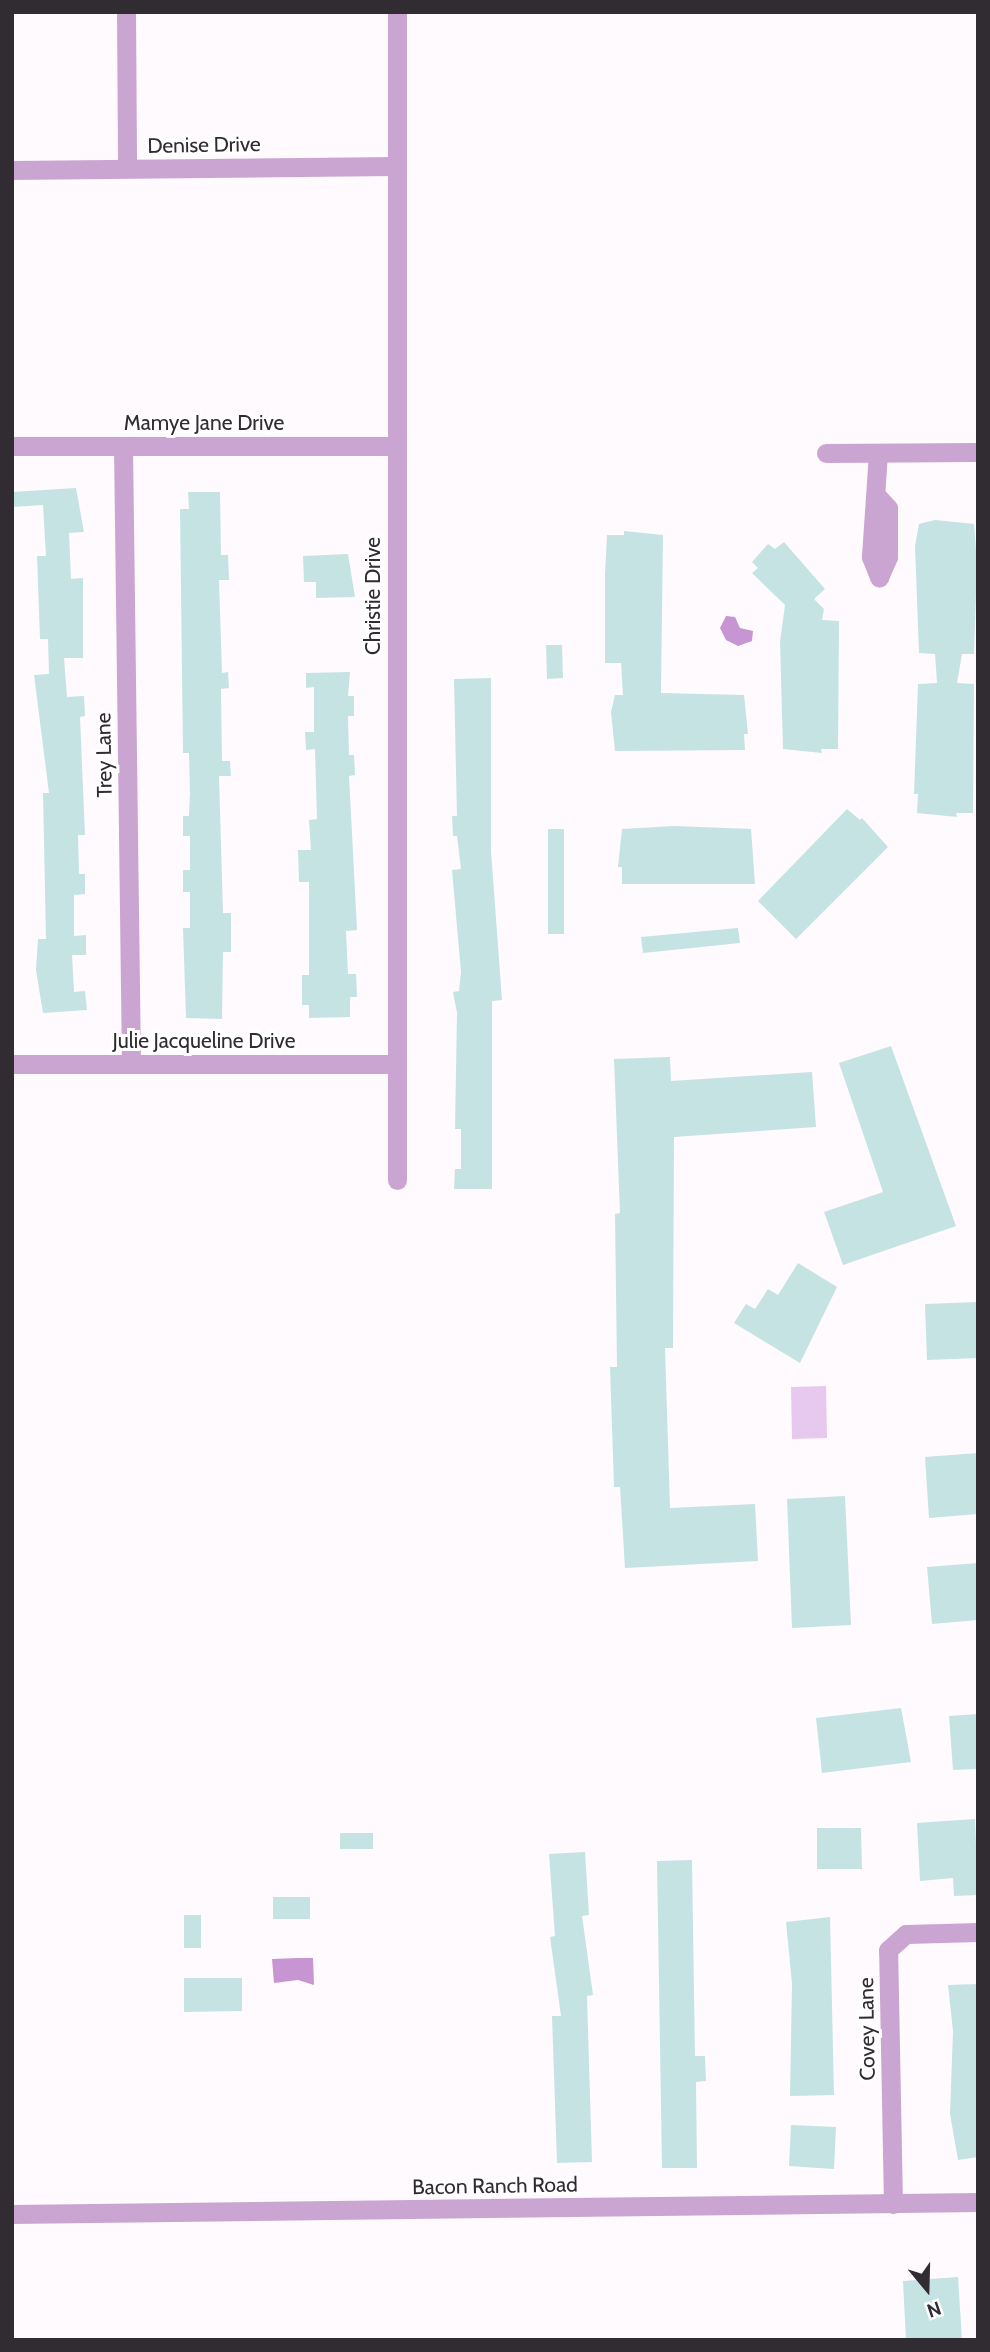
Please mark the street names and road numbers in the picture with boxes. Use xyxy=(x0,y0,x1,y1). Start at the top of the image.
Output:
street label: Denise Drive xyxy=(147,131,261,159)
street label: Mamye Jane Drive xyxy=(124,410,284,436)
street label: Christie Drive xyxy=(360,537,386,655)
street label: Trey Lane xyxy=(91,712,117,798)
street label: Julie Jacqueline Drive xyxy=(113,1028,295,1054)
street label: Covey Lane xyxy=(854,1977,880,2081)
street label: Bacon Ranch Road xyxy=(412,2172,578,2200)

